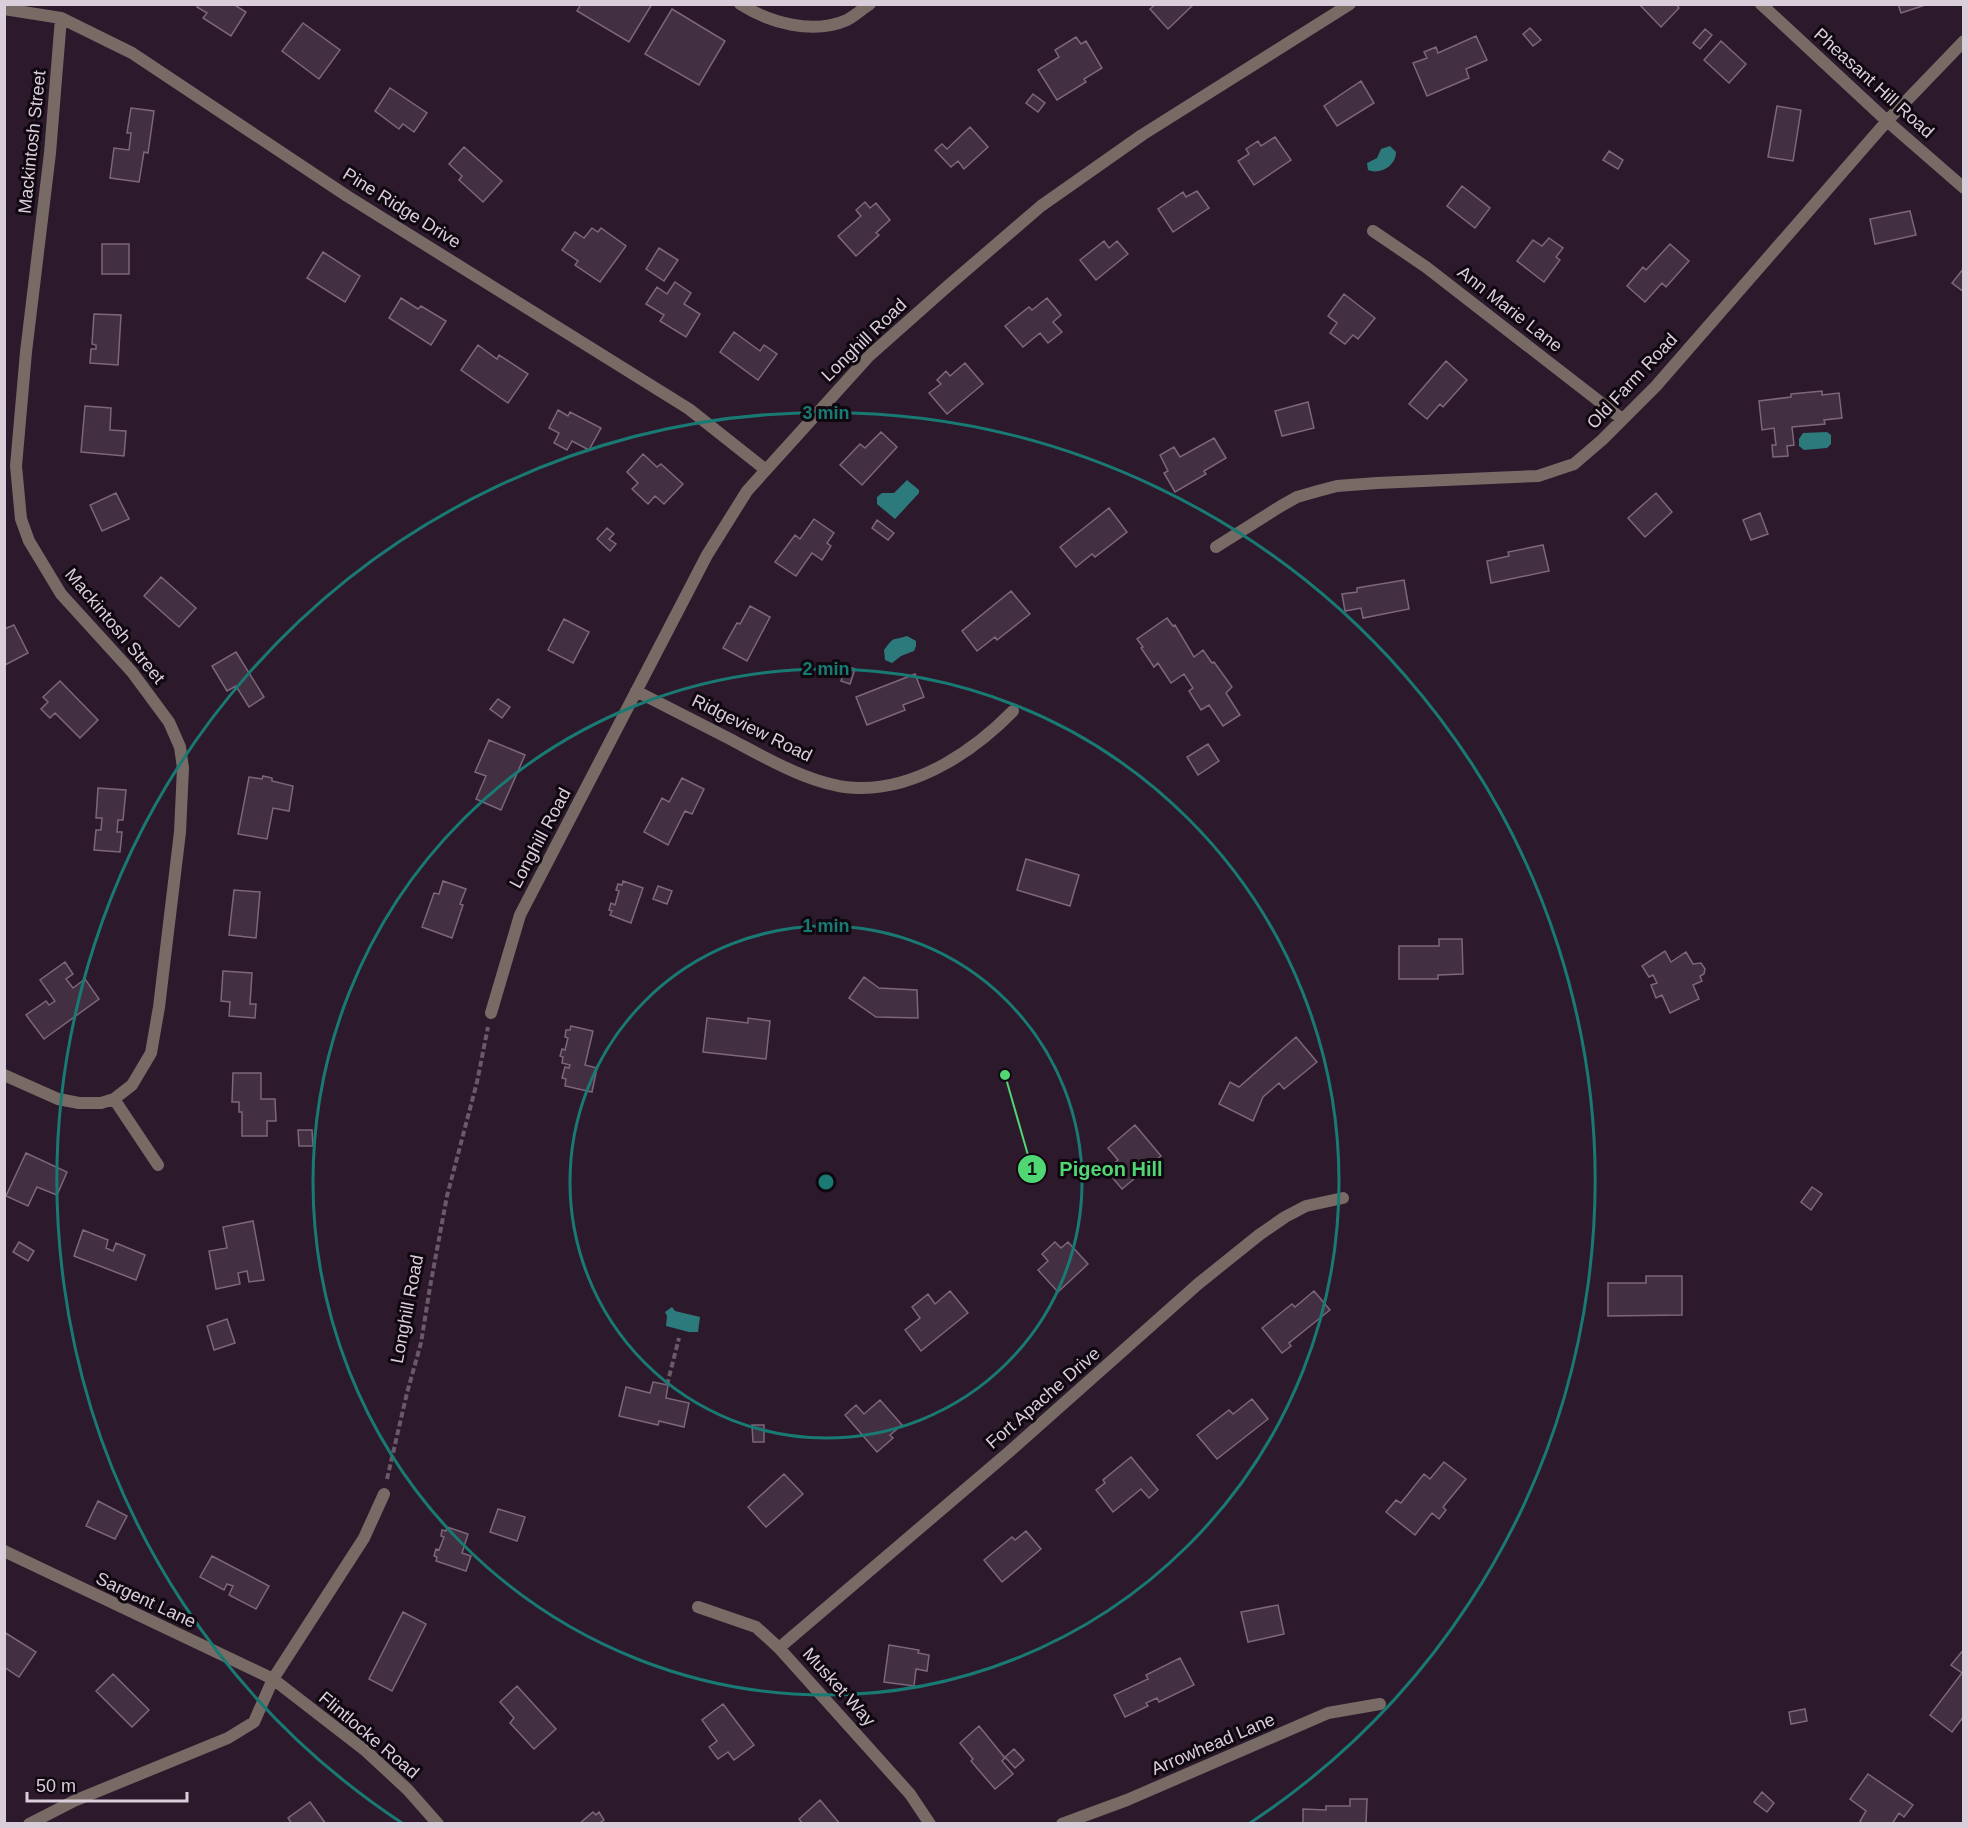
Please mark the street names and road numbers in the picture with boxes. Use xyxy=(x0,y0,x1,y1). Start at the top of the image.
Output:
street label: Pheasant Hill Road xyxy=(1810,24,1938,142)
street label: Mackintosh Street xyxy=(15,69,49,215)
street label: Pine Ridge Drive xyxy=(339,164,465,252)
street label: Ann Marie Lane xyxy=(1454,262,1566,356)
street label: Longhill Road xyxy=(817,295,911,385)
street label: Old Farm Road xyxy=(1583,329,1681,433)
street label: Mackintosh Street xyxy=(61,564,169,688)
street label: Ridgeview Road xyxy=(689,690,815,766)
street label: Longhill Road xyxy=(505,785,575,891)
street label: Longhill Road xyxy=(387,1253,427,1365)
street label: Fort Apache Drive xyxy=(982,1343,1104,1453)
street label: Sargent Lane xyxy=(93,1568,199,1632)
street label: Musket Way xyxy=(799,1644,879,1730)
street label: Flintlocke Road xyxy=(315,1687,423,1783)
street label: Arrowhead Lane xyxy=(1148,1709,1278,1779)

